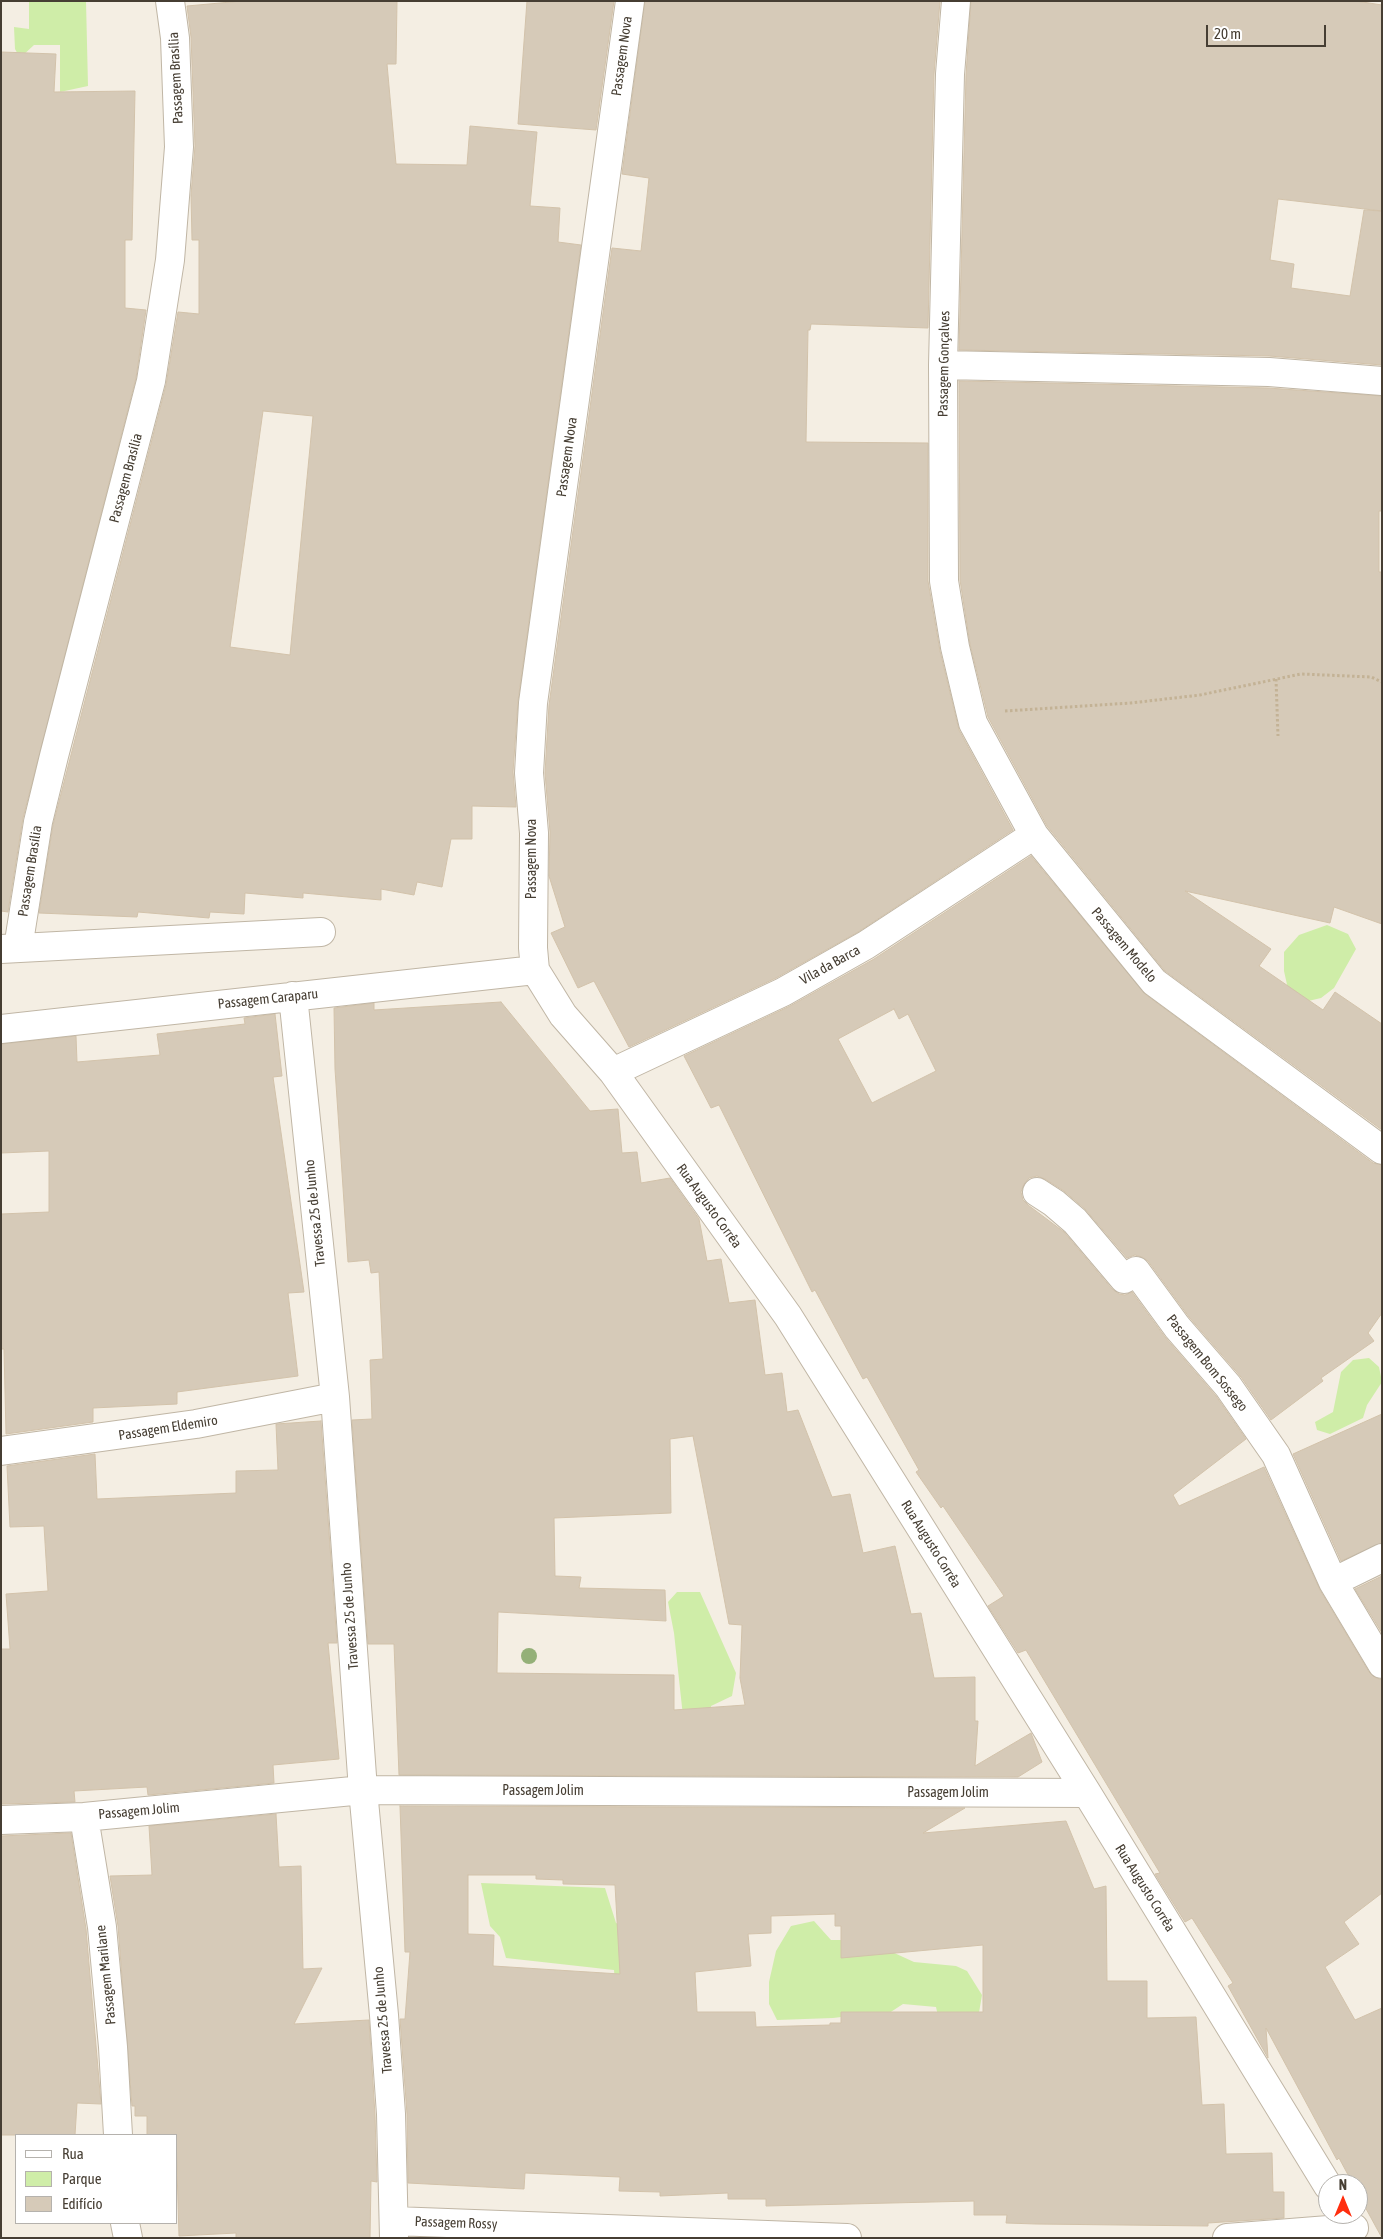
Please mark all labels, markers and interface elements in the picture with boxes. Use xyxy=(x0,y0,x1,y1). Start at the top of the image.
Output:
street label: Passagem Nova xyxy=(608,15,636,97)
scale bar xyxy=(1208,15,1328,47)
text: 20 m xyxy=(1214,25,1241,42)
street label: Passagem Brasília xyxy=(165,32,187,124)
street label: Passagem Gonçalves xyxy=(935,311,953,417)
street label: Passagem Nova xyxy=(553,416,581,498)
street label: Passagem Brasília xyxy=(106,431,146,525)
street label: Passagem Nova xyxy=(524,819,540,899)
street label: Passagem Brasília xyxy=(14,824,46,918)
street label: Passagem Modelo xyxy=(1088,904,1160,986)
street label: Vila da Barca xyxy=(797,942,863,988)
street label: Passagem Caraparu xyxy=(217,985,319,1013)
street label: Travessa 25 de Junho xyxy=(301,1159,329,1267)
street label: Rua Augusto Corrêa xyxy=(673,1161,745,1251)
street label: Passagem Bom Sossego xyxy=(1163,1311,1251,1415)
street label: Passagem Eldemiro xyxy=(117,1412,219,1444)
street label: Rua Augusto Corrêa xyxy=(897,1497,965,1591)
street label: Travessa 25 de Junho xyxy=(338,1562,362,1670)
street label: Passagem Jolim xyxy=(502,1783,584,1799)
street label: Passagem Jolim xyxy=(907,1785,989,1801)
street label: Passagem Jolim xyxy=(98,1799,180,1823)
street label: Rua Augusto Corrêa xyxy=(1111,1841,1179,1935)
street label: Passagem Marilane xyxy=(92,1924,120,2026)
street label: Travessa 25 de Junho xyxy=(370,1966,396,2074)
legend xyxy=(15,2134,178,2224)
text: Rua xyxy=(62,2145,84,2162)
text: Parque xyxy=(62,2170,102,2187)
north arrow xyxy=(1318,2174,1368,2224)
text: N xyxy=(1339,2177,1347,2193)
text: Edifício xyxy=(62,2195,103,2212)
street label: Passagem Rossy xyxy=(414,2213,498,2233)

